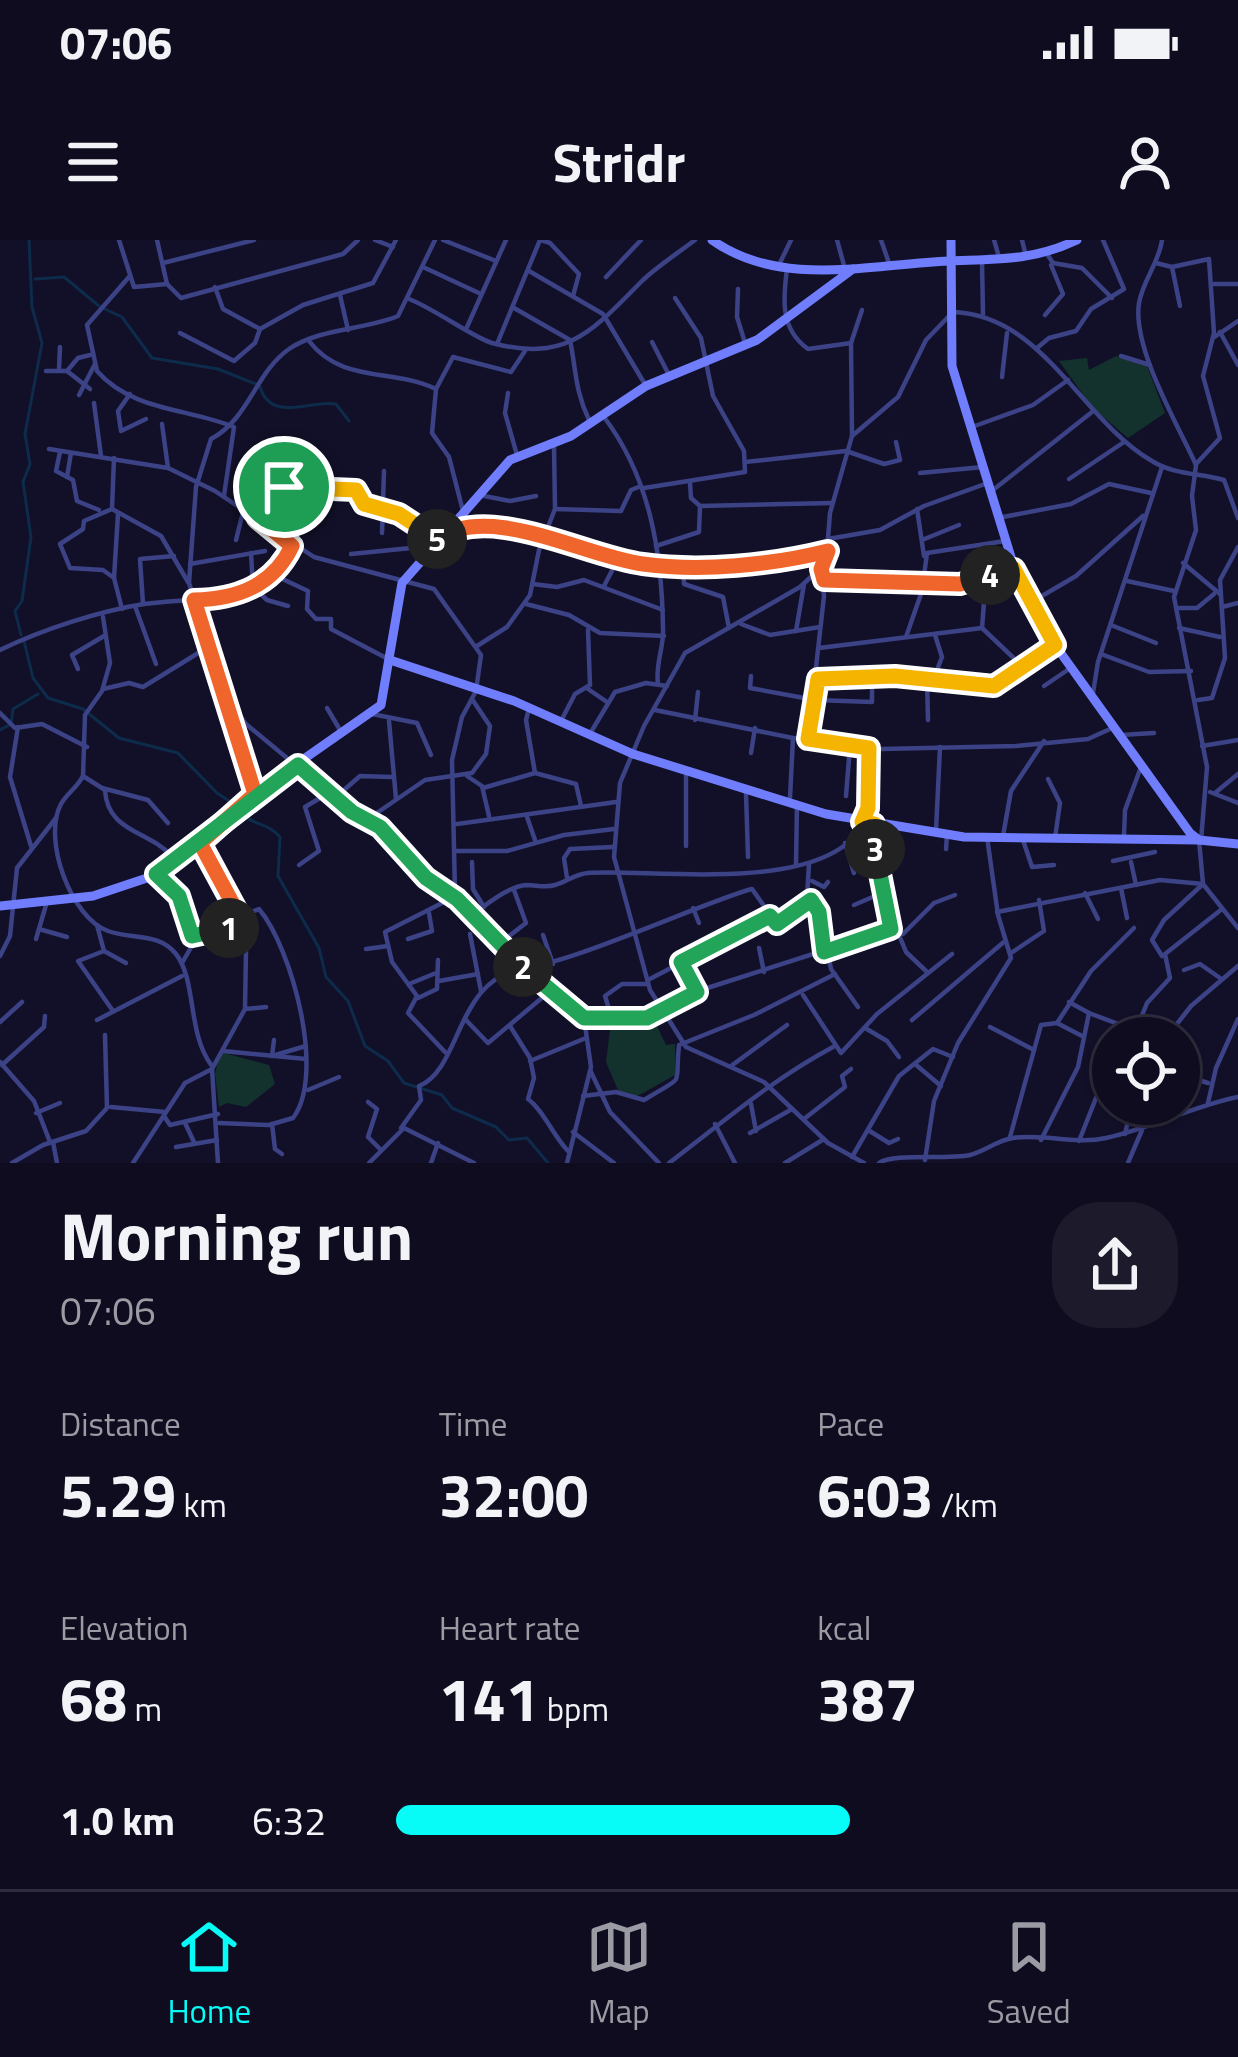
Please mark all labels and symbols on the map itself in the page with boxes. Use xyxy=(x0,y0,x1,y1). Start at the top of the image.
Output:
pin xyxy=(233,436,335,538)
pin: 5 xyxy=(407,509,467,569)
pin: 4 xyxy=(960,545,1020,605)
pin: 3 xyxy=(845,819,905,879)
pin: 1 xyxy=(199,898,259,958)
pin: 2 xyxy=(493,937,553,997)

